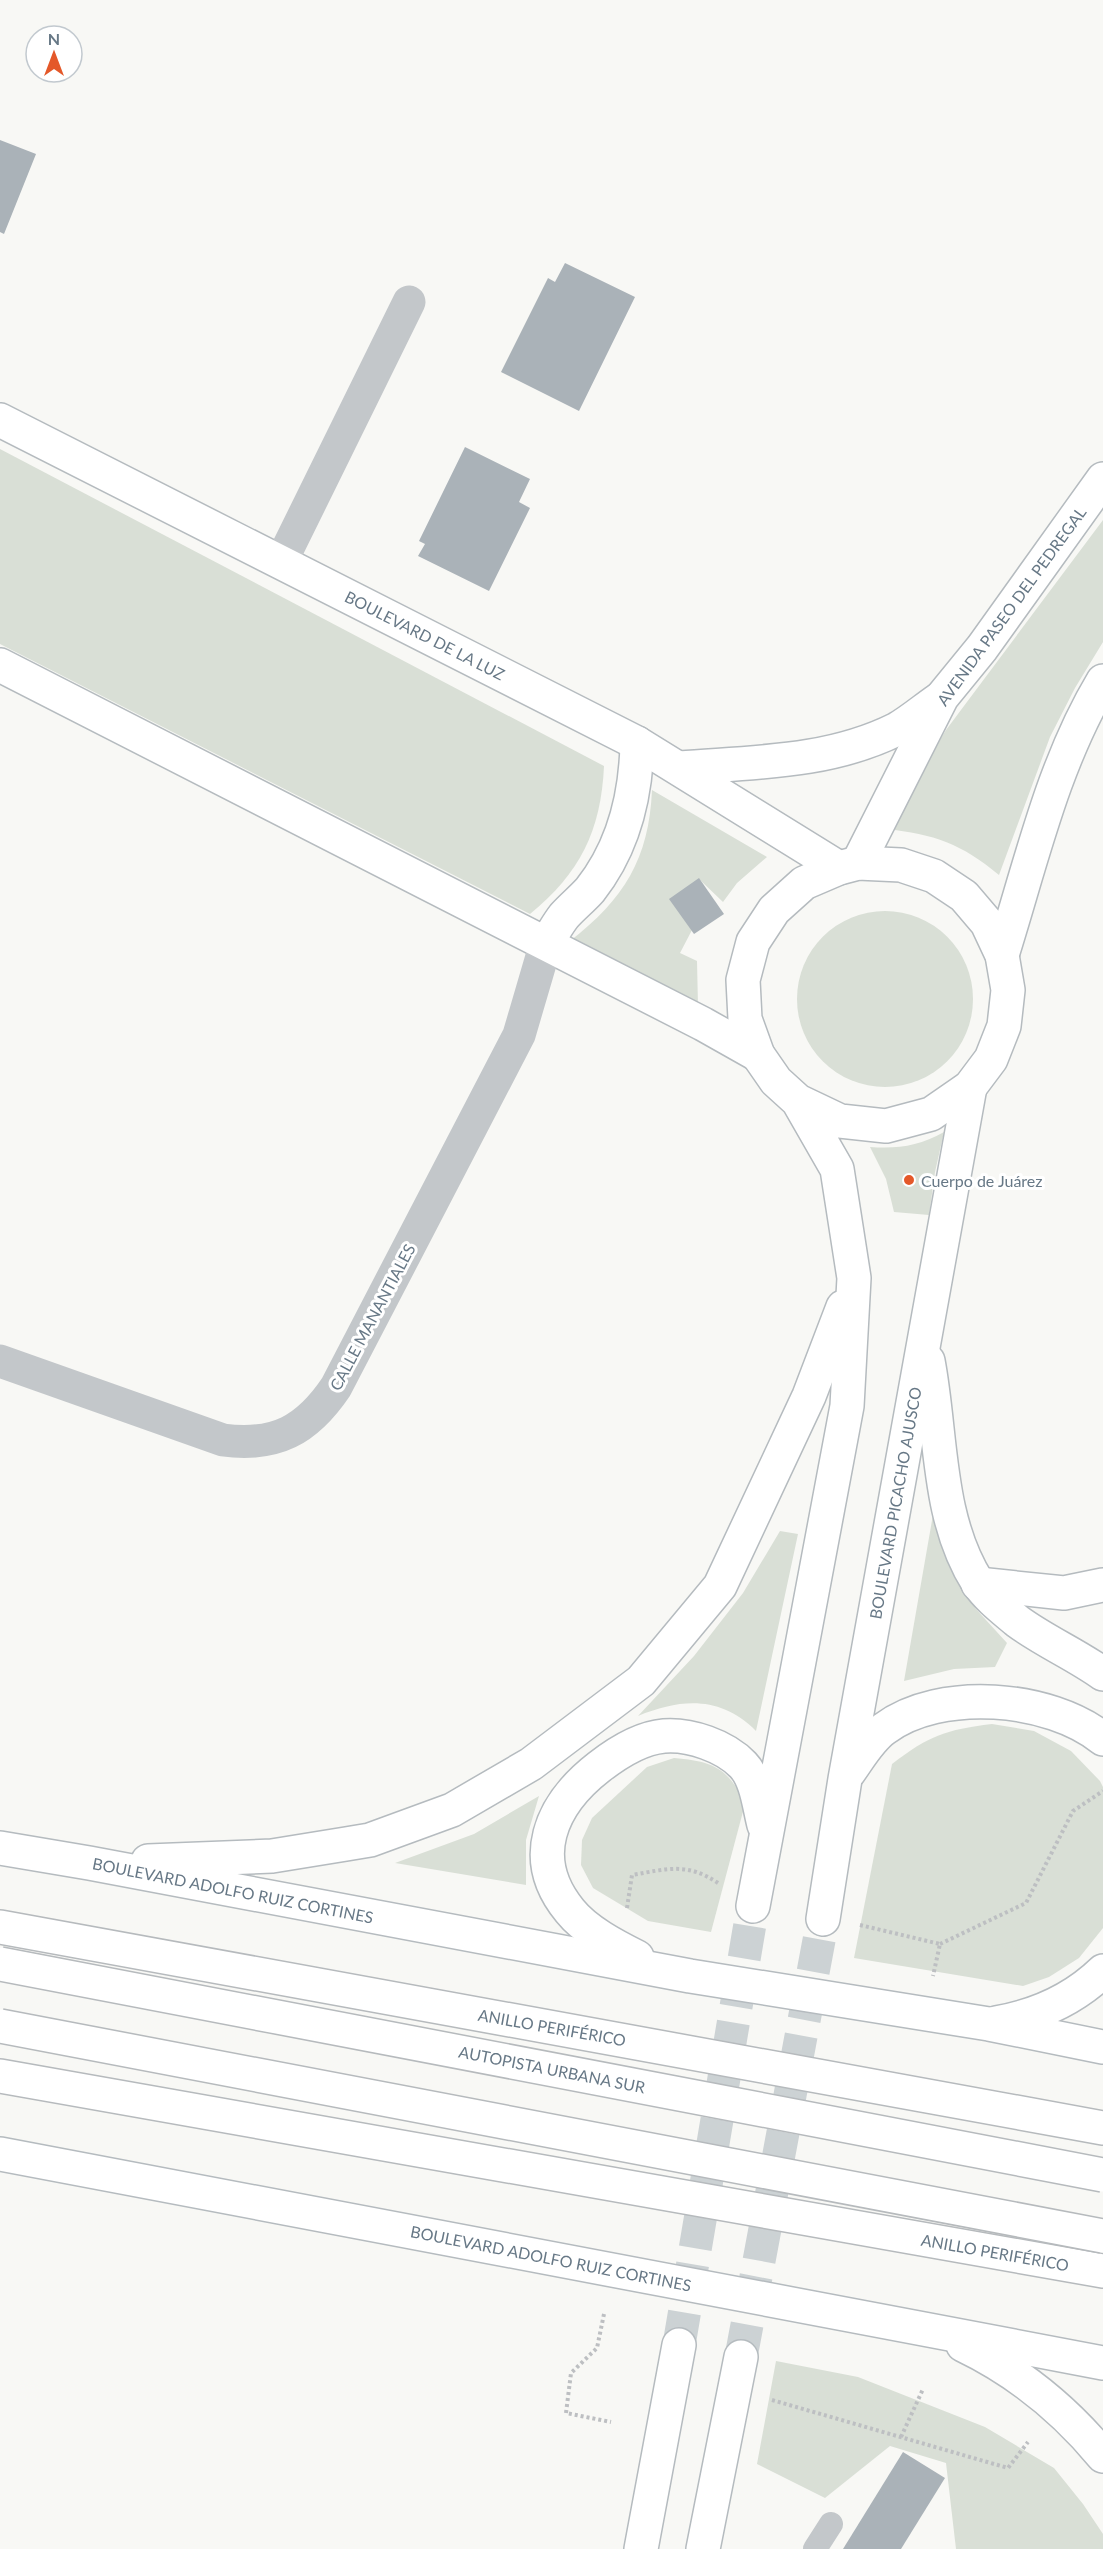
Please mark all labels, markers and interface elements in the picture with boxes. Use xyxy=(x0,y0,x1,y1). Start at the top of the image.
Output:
north arrow xyxy=(24,24,84,84)
text: N xyxy=(48,29,60,48)
street label: AVENIDA PASEO DEL PEDREGAL xyxy=(932,503,1090,709)
street label: BOULEVARD DE LA LUZ xyxy=(342,586,508,684)
place label: Cuerpo de Juárez xyxy=(921,1171,1043,1190)
marker: Cuerpo de Juárez xyxy=(902,1173,916,1187)
street label: CALLE MANANTIALES xyxy=(325,1241,419,1393)
street label: BOULEVARD PICACHO AJUSCO xyxy=(865,1385,925,1621)
street label: BOULEVARD ADOLFO RUIZ CORTINES xyxy=(91,1853,375,1927)
street label: ANILLO PERIFÉRICO xyxy=(477,2005,628,2049)
street label: AUTOPISTA URBANA SUR xyxy=(457,2042,647,2096)
street label: BOULEVARD ADOLFO RUIZ CORTINES xyxy=(409,2221,693,2295)
street label: ANILLO PERIFÉRICO xyxy=(920,2230,1071,2274)

